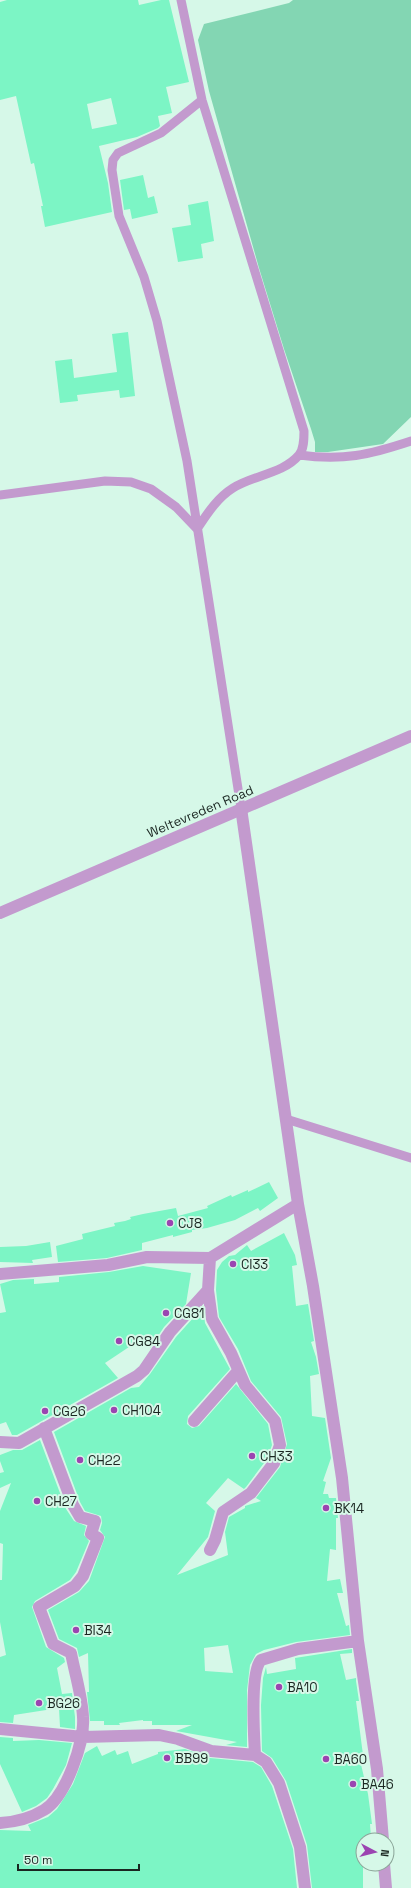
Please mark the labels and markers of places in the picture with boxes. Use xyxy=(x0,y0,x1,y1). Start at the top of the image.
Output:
place label: CJ8 xyxy=(178,1215,202,1232)
marker: CJ8 xyxy=(165,1218,175,1228)
place label: CI33 xyxy=(241,1256,268,1273)
marker: CI33 xyxy=(228,1259,238,1269)
place label: CG81 xyxy=(174,1305,204,1322)
marker: CG81 xyxy=(161,1308,171,1318)
place label: CG84 xyxy=(127,1333,160,1350)
marker: CG84 xyxy=(114,1336,124,1346)
place label: CH104 xyxy=(122,1402,161,1419)
place label: CG26 xyxy=(53,1403,86,1420)
marker: CH104 xyxy=(109,1405,119,1415)
marker: CG26 xyxy=(40,1406,50,1416)
place label: CH33 xyxy=(260,1448,293,1465)
marker: CH33 xyxy=(247,1451,257,1461)
place label: CH22 xyxy=(88,1452,121,1469)
marker: CH22 xyxy=(75,1455,85,1465)
place label: CH27 xyxy=(45,1493,77,1510)
marker: CH27 xyxy=(32,1496,42,1506)
place label: BK14 xyxy=(334,1500,364,1517)
marker: BK14 xyxy=(321,1503,331,1513)
place label: BI34 xyxy=(84,1622,112,1639)
marker: BI34 xyxy=(71,1625,81,1635)
place label: BA10 xyxy=(287,1679,318,1696)
marker: BA10 xyxy=(274,1682,284,1692)
place label: BG26 xyxy=(47,1695,80,1712)
marker: BG26 xyxy=(34,1698,44,1708)
place label: BB99 xyxy=(175,1750,208,1767)
place label: BA60 xyxy=(334,1751,367,1768)
marker: BB99 xyxy=(162,1753,172,1763)
marker: BA60 xyxy=(321,1754,331,1764)
place label: BA46 xyxy=(361,1776,394,1793)
marker: BA46 xyxy=(348,1779,358,1789)

